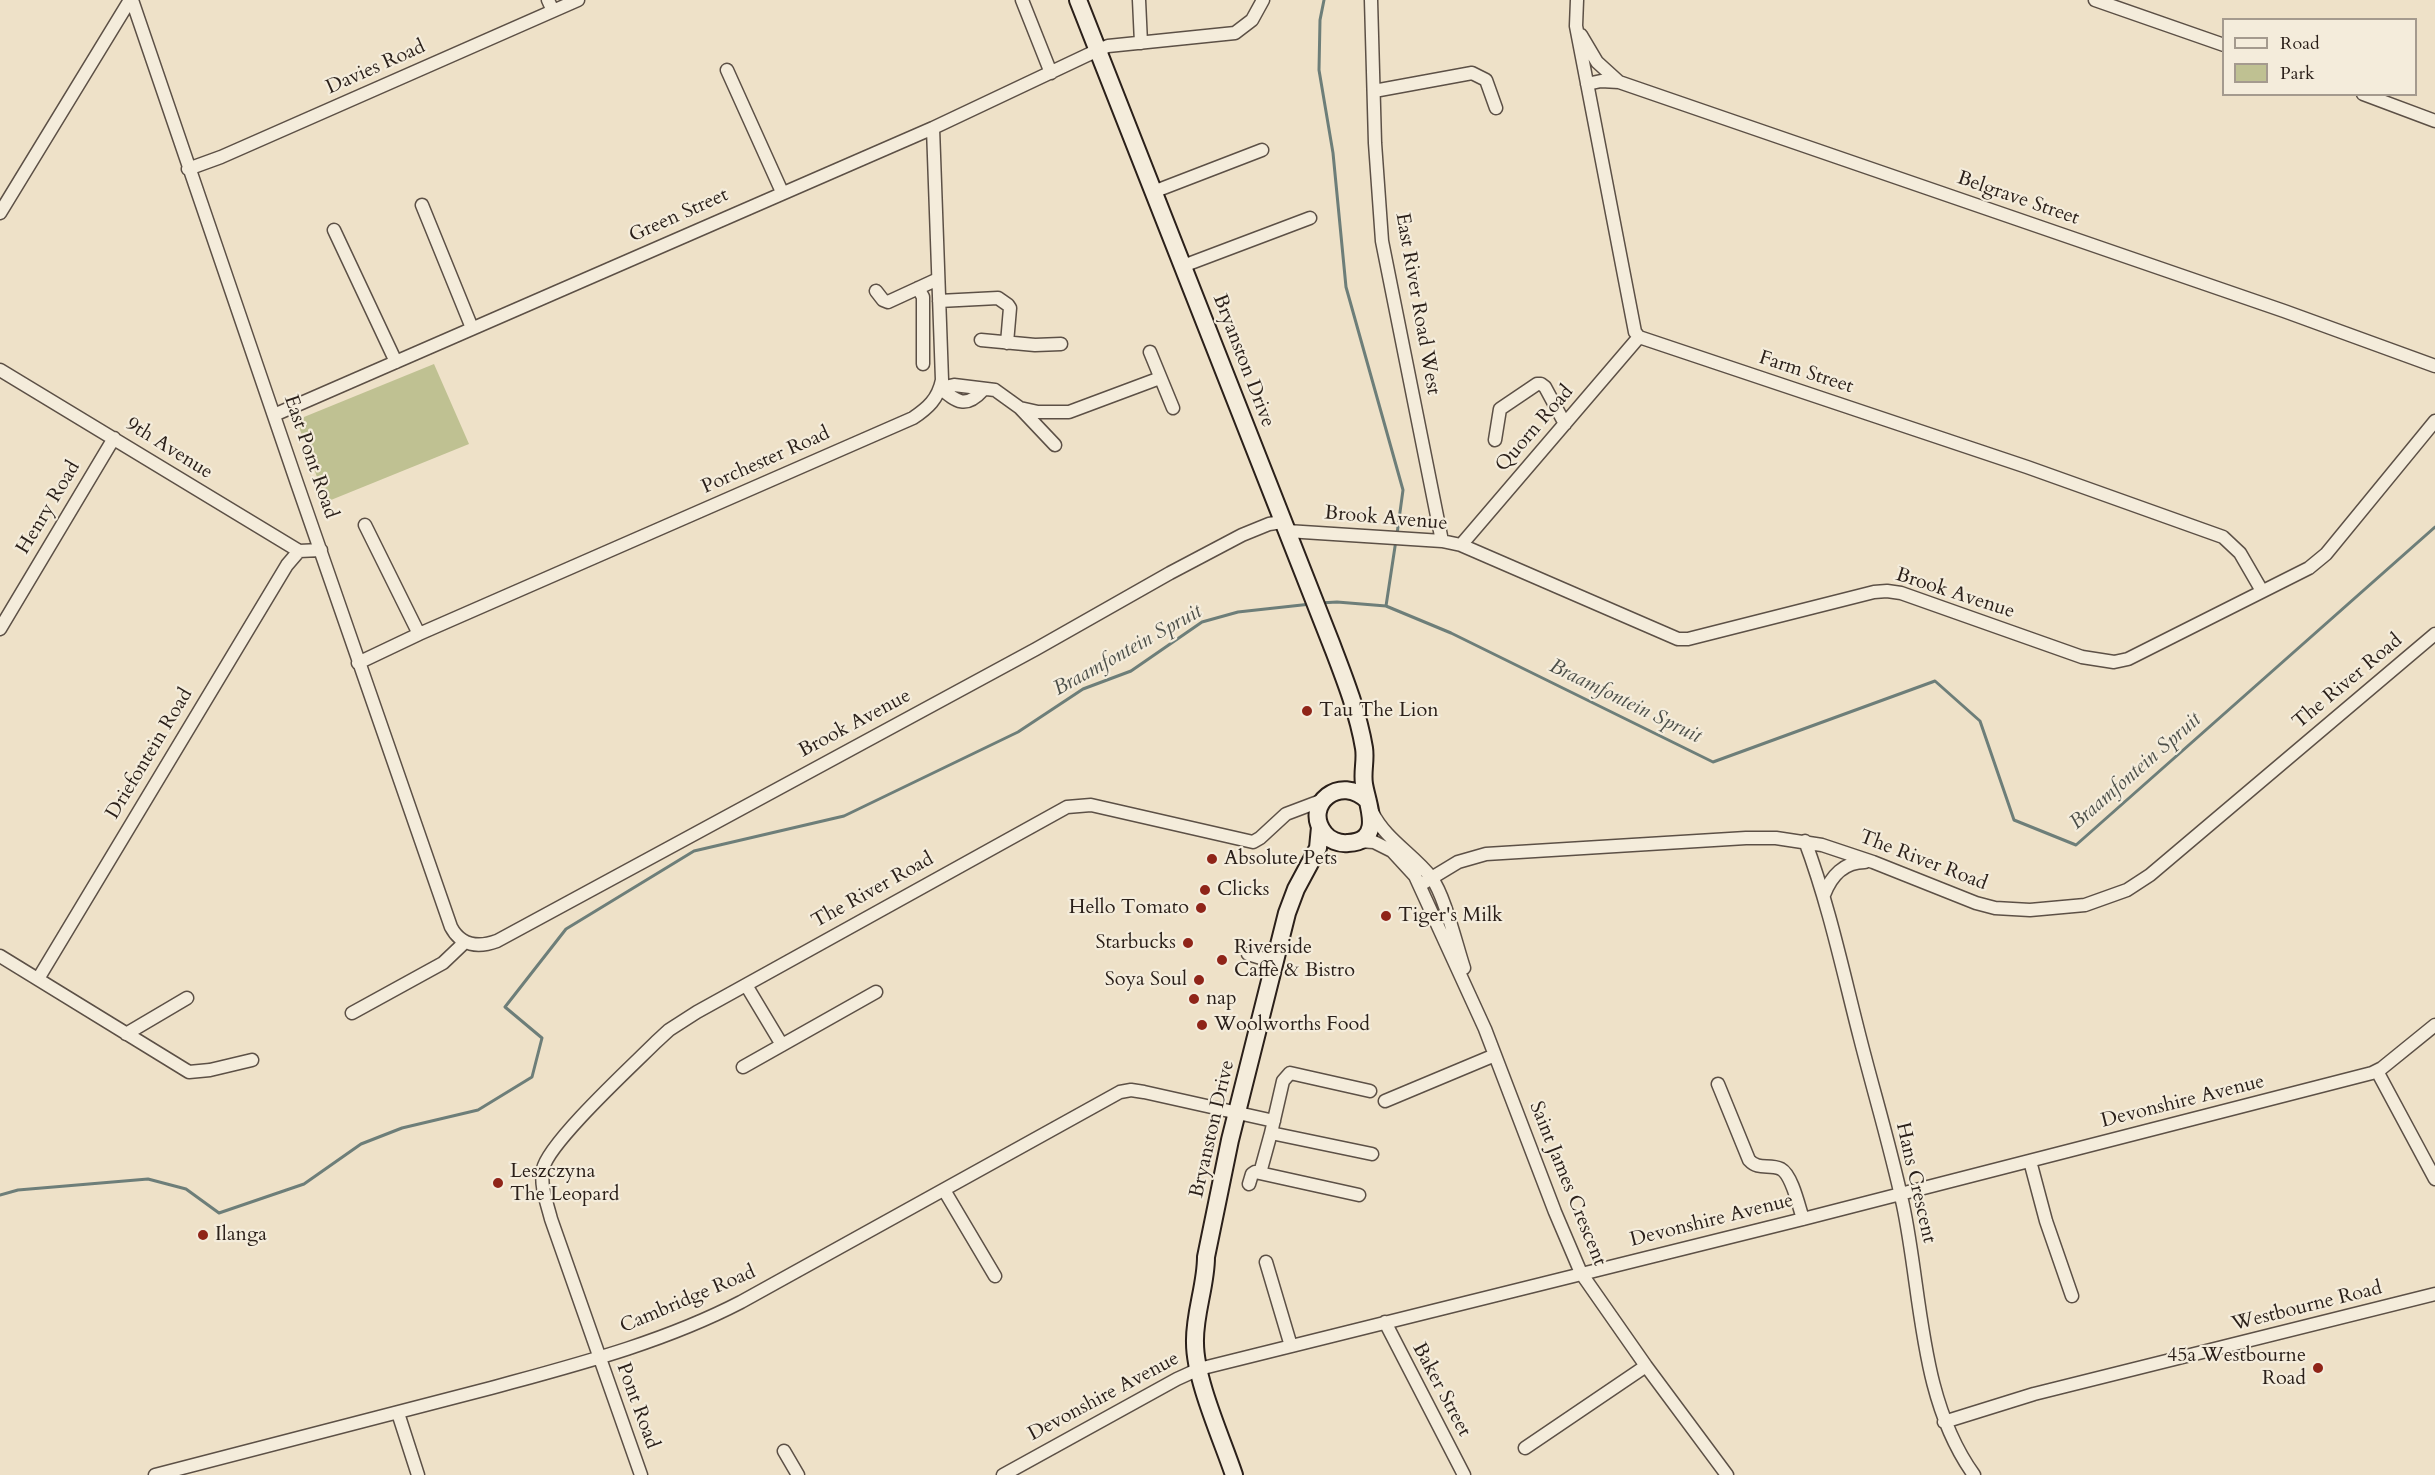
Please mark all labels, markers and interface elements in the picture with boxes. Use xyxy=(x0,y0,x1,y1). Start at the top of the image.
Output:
legend xyxy=(2222,18,2417,96)
text: Road xyxy=(2280,31,2320,56)
street label: Davies Road xyxy=(323,36,429,100)
text: Park xyxy=(2280,61,2315,86)
street label: Belgrave Street xyxy=(1954,167,2082,231)
street label: Green Street xyxy=(626,183,732,249)
street label: East River Road West xyxy=(1389,211,1445,397)
street label: Bryanston Drive xyxy=(1207,291,1279,431)
street label: Farm Street xyxy=(1756,346,1856,400)
street label: Quorn Road xyxy=(1491,381,1579,477)
street label: East Pont Road xyxy=(278,392,342,522)
street label: 9th Avenue xyxy=(121,413,217,485)
street label: Porchester Road xyxy=(698,422,834,500)
street label: Henry Road xyxy=(12,457,86,559)
street label: Brook Avenue xyxy=(1323,502,1449,536)
street label: Brook Avenue xyxy=(1893,564,2017,624)
water label: Braamfontein Spruit xyxy=(1049,600,1207,702)
street label: The River Road xyxy=(2288,629,2408,735)
water label: Braamfontein Spruit xyxy=(1545,654,1705,750)
street label: Driefontein Road xyxy=(102,684,198,824)
street label: Brook Avenue xyxy=(795,684,915,764)
place label: Tau The Lion xyxy=(1319,699,1439,723)
marker: Tau The Lion xyxy=(1300,704,1314,718)
water label: Braamfontein Spruit xyxy=(2065,708,2207,836)
street label: The River Road xyxy=(1855,826,1991,896)
place label: Absolute Pets xyxy=(1224,847,1337,871)
street label: The River Road xyxy=(808,848,938,934)
marker: Absolute Pets xyxy=(1205,852,1219,866)
place label: Clicks xyxy=(1217,878,1270,902)
marker: Clicks xyxy=(1198,883,1212,897)
place label: Hello Tomato xyxy=(1069,896,1189,920)
marker: Hello Tomato xyxy=(1194,901,1208,915)
place label: Tiger's Milk xyxy=(1398,904,1503,928)
marker: Tiger's Milk xyxy=(1379,909,1393,923)
place label: Starbucks xyxy=(1096,931,1176,955)
marker: Starbucks xyxy=(1181,936,1195,950)
place label: Riverside Caffè & Bistro xyxy=(1234,936,1355,983)
marker: Riverside Caffè & Bistro xyxy=(1215,953,1229,967)
place label: Soya Soul xyxy=(1105,968,1187,992)
marker: Soya Soul xyxy=(1192,973,1206,987)
place label: nap xyxy=(1206,987,1237,1011)
marker: nap xyxy=(1187,992,1201,1006)
place label: Woolworths Food xyxy=(1214,1013,1370,1037)
marker: Woolworths Food xyxy=(1195,1018,1209,1032)
street label: Bryanston Drive xyxy=(1186,1058,1240,1200)
street label: Devonshire Avenue xyxy=(2099,1070,2267,1134)
street label: Saint James Crescent xyxy=(1523,1098,1611,1270)
street label: Hans Crescent xyxy=(1889,1120,1941,1246)
place label: Leszczyna The Leopard xyxy=(510,1160,619,1207)
marker: Leszczyna The Leopard xyxy=(491,1176,505,1190)
street label: Devonshire Avenue xyxy=(1628,1189,1796,1253)
place label: Ilanga xyxy=(215,1223,267,1247)
marker: Ilanga xyxy=(196,1228,210,1242)
street label: Cambridge Road xyxy=(617,1261,759,1339)
street label: Westbourne Road xyxy=(2229,1277,2385,1337)
street label: Baker Street xyxy=(1406,1339,1476,1441)
place label: 45a Westbourne Road xyxy=(2167,1344,2306,1391)
street label: Devonshire Avenue xyxy=(1024,1347,1184,1447)
street label: Pont Road xyxy=(610,1360,664,1452)
marker: 45a Westbourne Road xyxy=(2311,1361,2325,1375)

